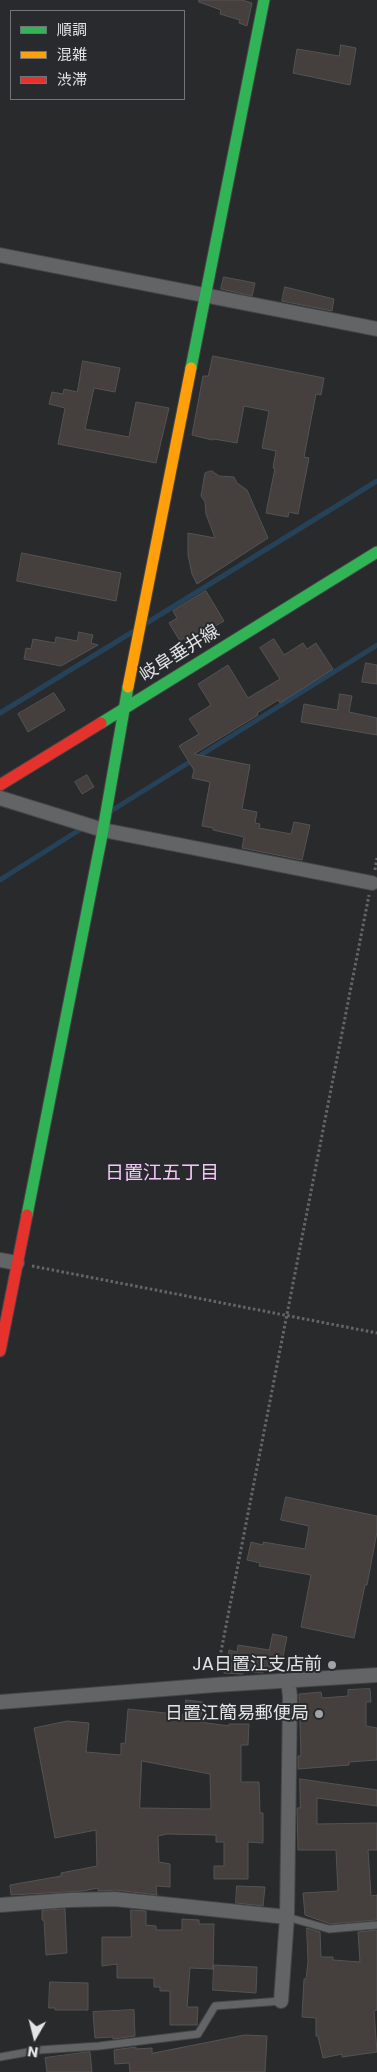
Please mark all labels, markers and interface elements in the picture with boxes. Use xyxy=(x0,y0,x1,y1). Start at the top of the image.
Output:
legend xyxy=(10,10,185,100)
text: 順調 xyxy=(57,19,87,40)
text: 混雑 xyxy=(57,44,87,65)
text: 渋滞 xyxy=(57,69,87,90)
street label: 岐阜垂井線 xyxy=(136,621,224,687)
district label: 日置江五丁目 xyxy=(105,1163,219,1185)
place label: JA日置江支店前 xyxy=(192,1654,322,1676)
marker: JA日置江支店前 xyxy=(326,1659,338,1671)
place label: 日置江簡易郵便局 xyxy=(165,1703,309,1725)
marker: 日置江簡易郵便局 xyxy=(313,1708,325,1720)
north arrow xyxy=(10,2012,60,2062)
text: N xyxy=(26,2041,40,2062)

